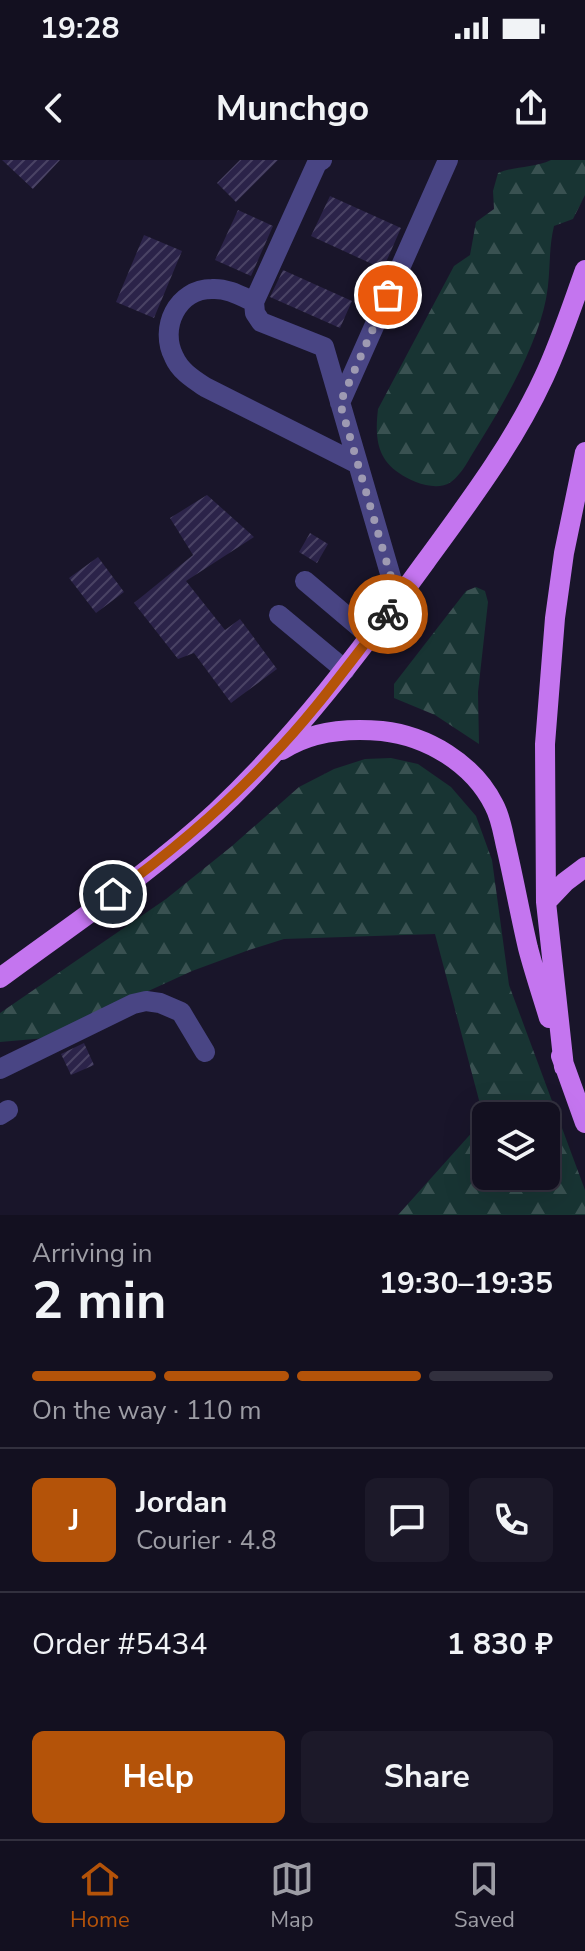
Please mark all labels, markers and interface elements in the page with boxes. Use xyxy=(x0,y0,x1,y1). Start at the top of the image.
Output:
text: 19:28 xyxy=(40,8,119,49)
text: Munchgo xyxy=(216,84,369,133)
icon: back xyxy=(32,86,76,130)
icon: share xyxy=(509,86,553,130)
pin xyxy=(354,261,422,329)
icon: bag xyxy=(366,273,410,317)
courier xyxy=(348,574,428,654)
icon: bike xyxy=(366,592,410,636)
pin xyxy=(79,860,147,928)
icon: home xyxy=(91,872,135,916)
map controls xyxy=(472,1102,560,1190)
button: layers xyxy=(472,1102,560,1190)
text: Arriving in xyxy=(32,1236,153,1271)
text: 19:30–19:35 xyxy=(379,1263,553,1304)
text: 2 min xyxy=(32,1265,167,1336)
text: On the way · 110 m xyxy=(32,1393,261,1428)
button: chat xyxy=(365,1478,449,1562)
button: phone xyxy=(469,1478,553,1562)
text: Jordan xyxy=(136,1482,227,1523)
text: J xyxy=(69,1500,79,1541)
text: Courier · 4.8 xyxy=(136,1523,277,1558)
text: Order #5434 xyxy=(32,1624,207,1665)
text: 1 830 ₽ xyxy=(447,1624,553,1665)
button: Help xyxy=(32,1731,285,1823)
button: Share xyxy=(301,1731,553,1823)
tab: Home xyxy=(70,1857,130,1935)
tab: Map xyxy=(270,1857,314,1935)
tab: Saved xyxy=(454,1857,515,1935)

